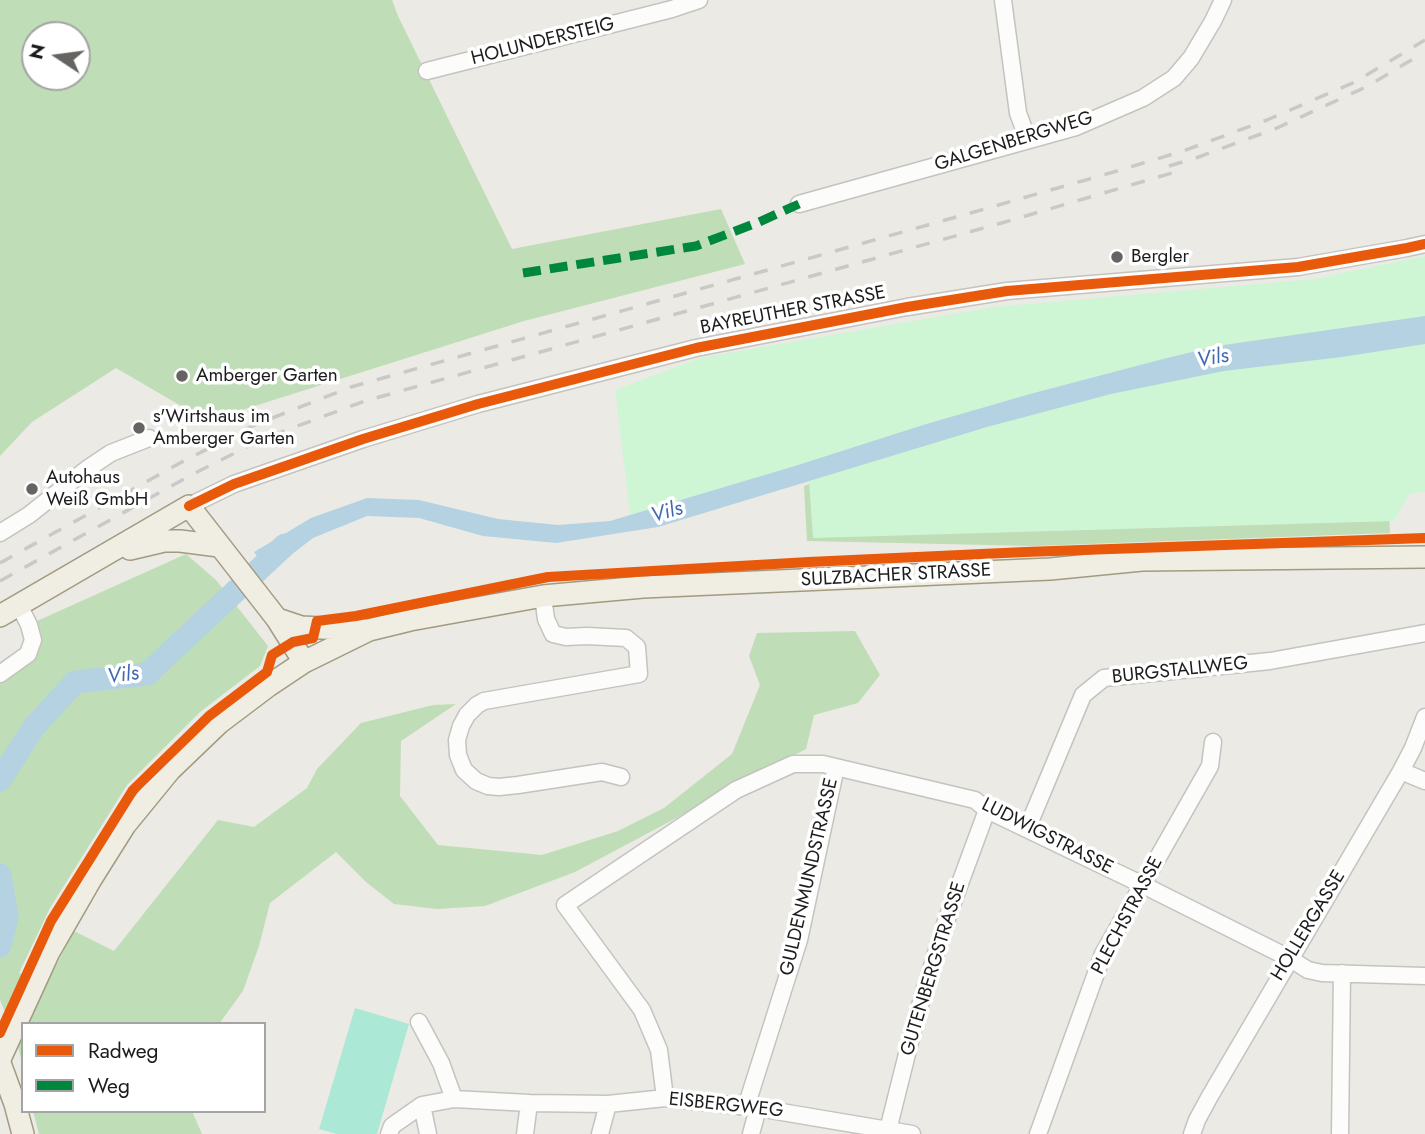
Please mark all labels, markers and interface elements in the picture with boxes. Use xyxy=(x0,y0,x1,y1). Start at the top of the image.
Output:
street label: HOLUNDERSTEIG xyxy=(469,13,617,71)
north arrow xyxy=(21,21,91,91)
text: N xyxy=(22,41,52,62)
street label: GALGENBERGWEG xyxy=(932,107,1096,177)
place label: Bergler xyxy=(1131,246,1189,268)
marker: Bergler xyxy=(1109,249,1125,265)
street label: BAYREUTHER STRASSE xyxy=(699,282,887,340)
water label: Vils xyxy=(1195,344,1231,374)
place label: Amberger Garten xyxy=(196,365,338,387)
marker: Amberger Garten xyxy=(174,368,190,384)
place label: s'Wirtshaus im Amberger Garten xyxy=(153,406,295,450)
marker: s'Wirtshaus im Amberger Garten xyxy=(131,420,147,436)
place label: Autohaus Weiß GmbH xyxy=(46,467,148,511)
marker: Autohaus Weiß GmbH xyxy=(24,481,40,497)
water label: Vils xyxy=(648,497,686,529)
street label: SULZBACHER STRASSE xyxy=(800,560,992,592)
street label: BURGSTALLWEG xyxy=(1111,653,1249,689)
water label: Vils xyxy=(106,662,140,690)
street label: GULDENMUNDSTRASSE xyxy=(776,776,844,978)
street label: LUDWIGSTRASSE xyxy=(977,794,1117,880)
street label: PLECHSTRASSE xyxy=(1087,853,1169,979)
street label: HOLLERGASSE xyxy=(1267,867,1351,985)
street label: GUTENBERGSTRASSE xyxy=(897,879,971,1059)
legend xyxy=(21,1022,266,1113)
text: Radweg xyxy=(88,1036,159,1066)
text: Weg xyxy=(88,1071,130,1101)
street label: EISBERGWEG xyxy=(667,1089,785,1123)

